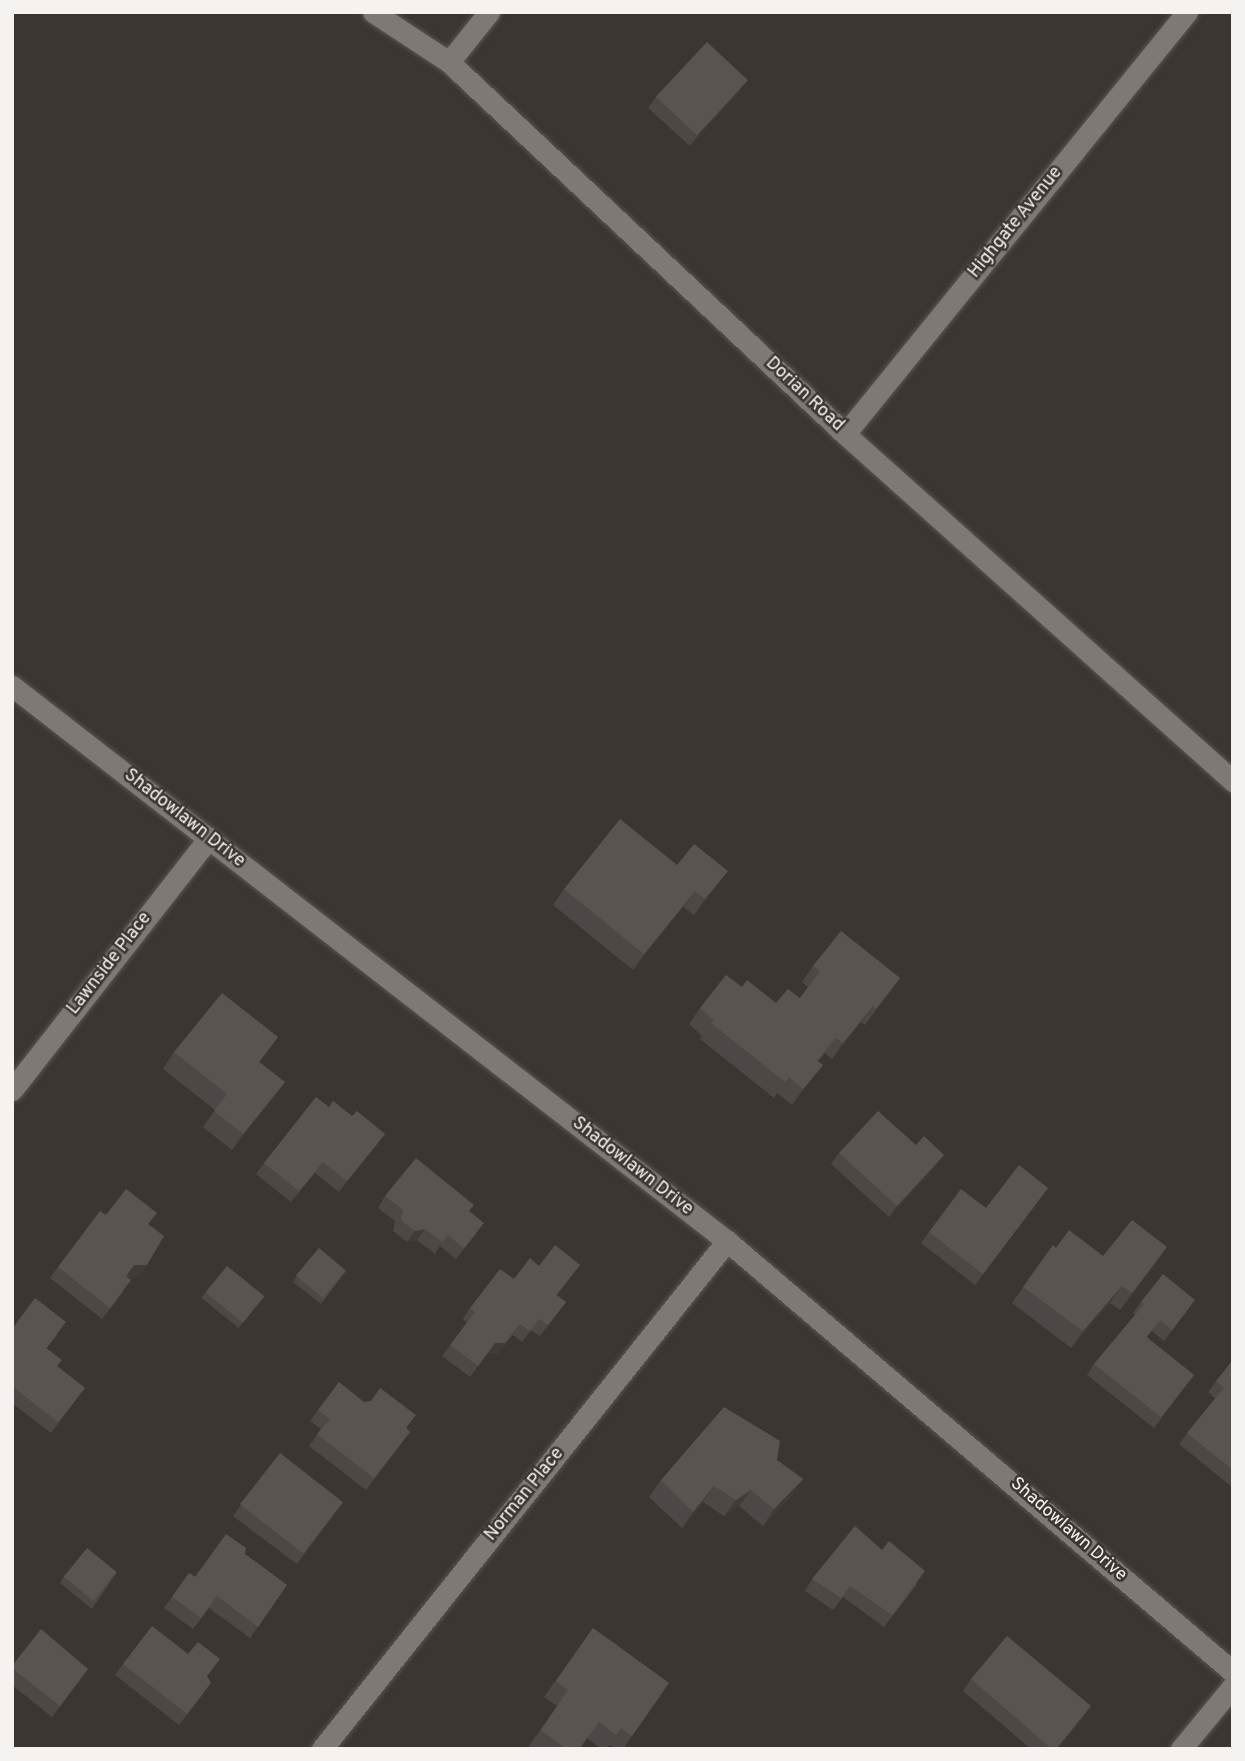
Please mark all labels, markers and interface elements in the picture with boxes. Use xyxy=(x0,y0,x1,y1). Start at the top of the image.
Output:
street label: Highgate Avenue xyxy=(964,163,1068,283)
street label: Dorian Road xyxy=(760,353,848,437)
street label: Shadowlawn Drive xyxy=(119,765,249,873)
street label: Lawnside Place xyxy=(63,908,157,1020)
street label: Shadowlawn Drive xyxy=(567,1113,697,1221)
street label: Norman Place xyxy=(481,1444,569,1546)
street label: Shadowlawn Drive xyxy=(1005,1473,1131,1587)

